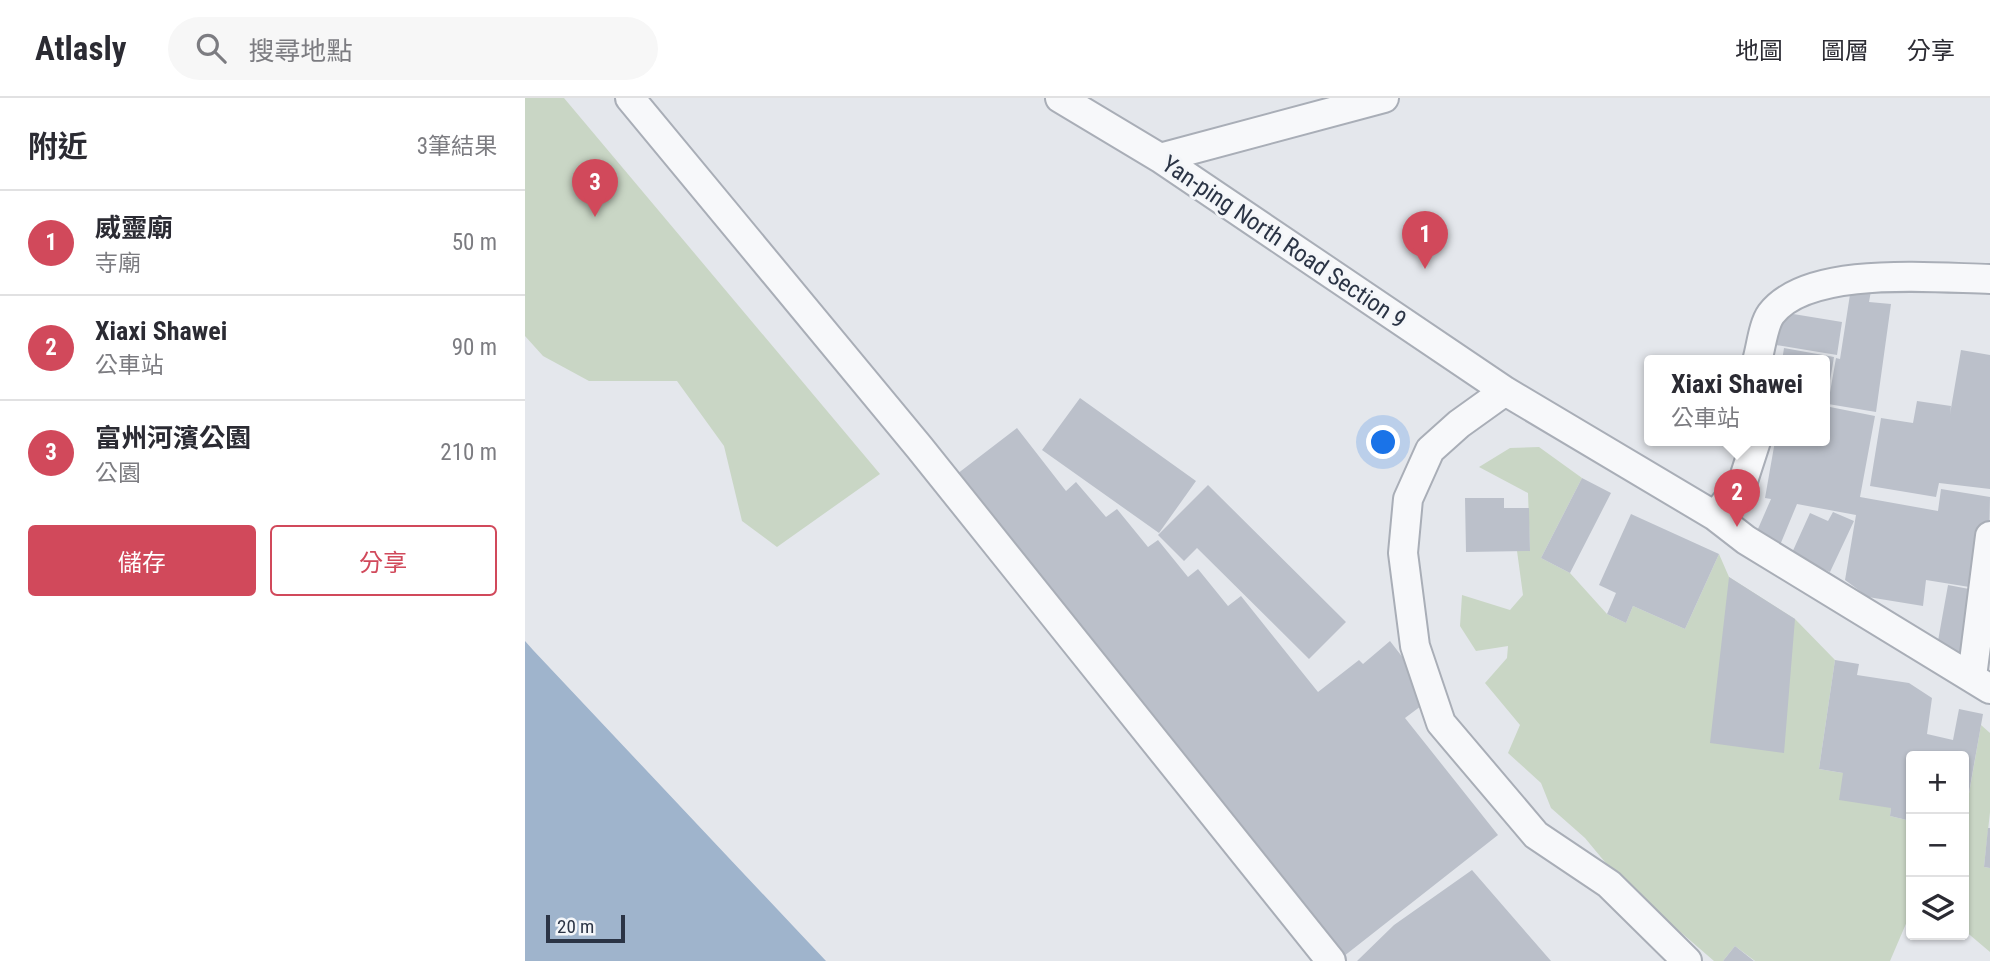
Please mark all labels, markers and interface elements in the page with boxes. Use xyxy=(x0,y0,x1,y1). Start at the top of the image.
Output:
search box xyxy=(168,17,658,80)
text: Atlasly xyxy=(35,29,126,68)
icon: search xyxy=(192,29,230,67)
text: 搜尋地點 xyxy=(248,36,352,66)
text: 地圖 xyxy=(1735,37,1783,65)
text: 圖層 xyxy=(1821,37,1869,65)
text: 分享 xyxy=(1907,37,1955,65)
text: 附近 xyxy=(28,129,88,164)
text: 3筆結果 xyxy=(417,133,497,160)
street label: Yan-ping North Road Section 9 xyxy=(1157,150,1411,334)
pin: 3 xyxy=(572,159,618,217)
pin: 1 xyxy=(1402,211,1448,269)
text: 威靈廟 xyxy=(95,213,173,243)
text: 1 xyxy=(45,229,57,256)
text: 50 m xyxy=(452,229,497,256)
text: 寺廟 xyxy=(95,250,141,277)
text: Xiaxi Shawei xyxy=(95,316,227,346)
text: 2 xyxy=(45,334,57,361)
text: 90 m xyxy=(452,334,497,361)
text: 公車站 xyxy=(95,352,164,379)
popup xyxy=(1644,355,1830,446)
text: Xiaxi Shawei xyxy=(1671,369,1803,399)
text: 公車站 xyxy=(1671,405,1740,432)
text: 富州河濱公園 xyxy=(95,423,251,453)
your location xyxy=(1366,425,1400,459)
text: 3 xyxy=(45,439,57,466)
text: 210 m xyxy=(440,439,497,466)
text: 公園 xyxy=(95,460,141,487)
pin: 2 xyxy=(1714,469,1760,527)
button: 儲存 xyxy=(28,525,256,596)
button: 分享 xyxy=(270,525,497,596)
map controls xyxy=(1906,751,1969,940)
button: + xyxy=(1906,751,1969,814)
button: − xyxy=(1906,814,1969,877)
button: layers xyxy=(1906,877,1969,940)
scale bar xyxy=(546,912,625,944)
text: 20 m xyxy=(557,915,594,938)

